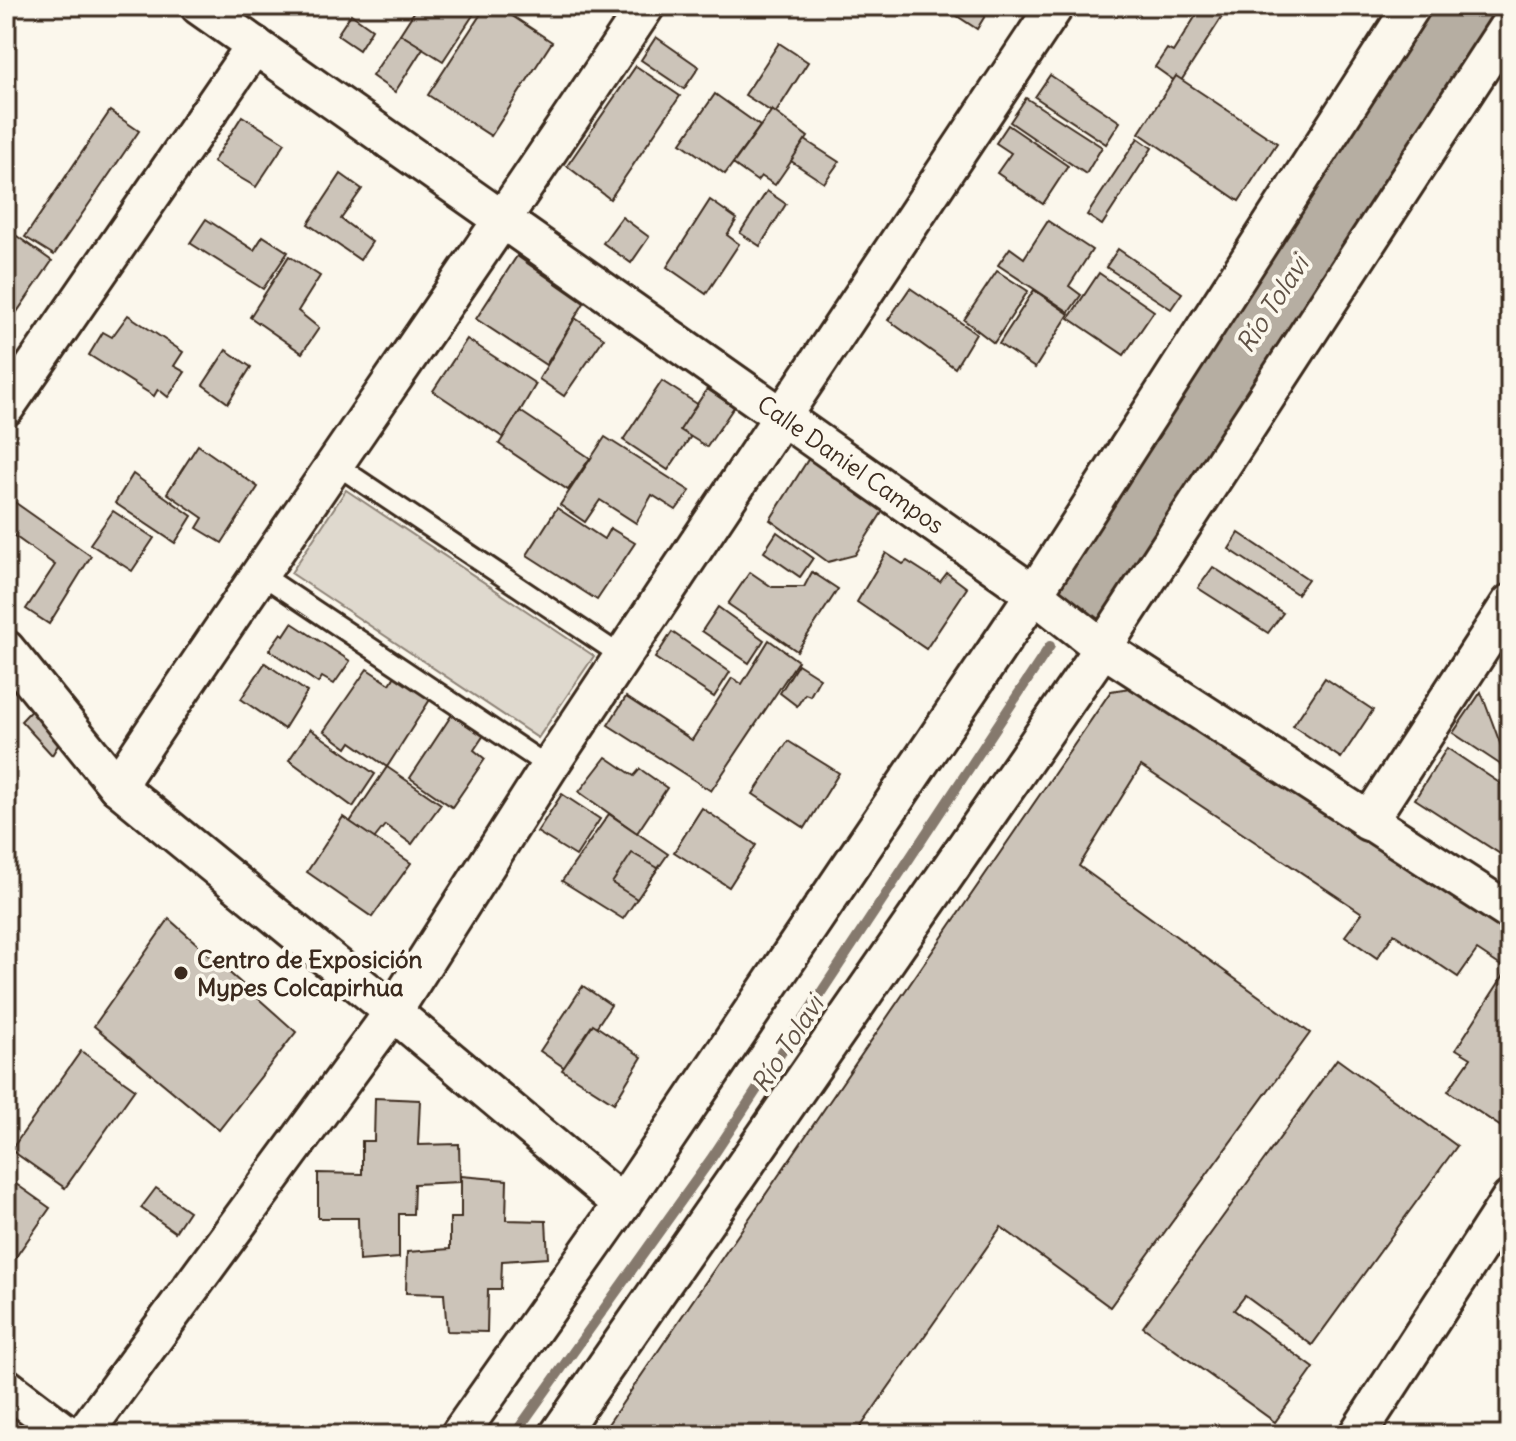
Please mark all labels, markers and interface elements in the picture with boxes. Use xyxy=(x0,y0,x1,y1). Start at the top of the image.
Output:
water label: Río Tolavi xyxy=(1229,247,1317,359)
street label: Calle Daniel Campos xyxy=(752,388,950,540)
place label: Centro de Exposición Mypes Colcapirhua xyxy=(197,944,423,1002)
marker: Centro de Exposición Mypes Colcapirhua xyxy=(172,964,190,982)
water label: Río Tolavi xyxy=(744,987,832,1099)

